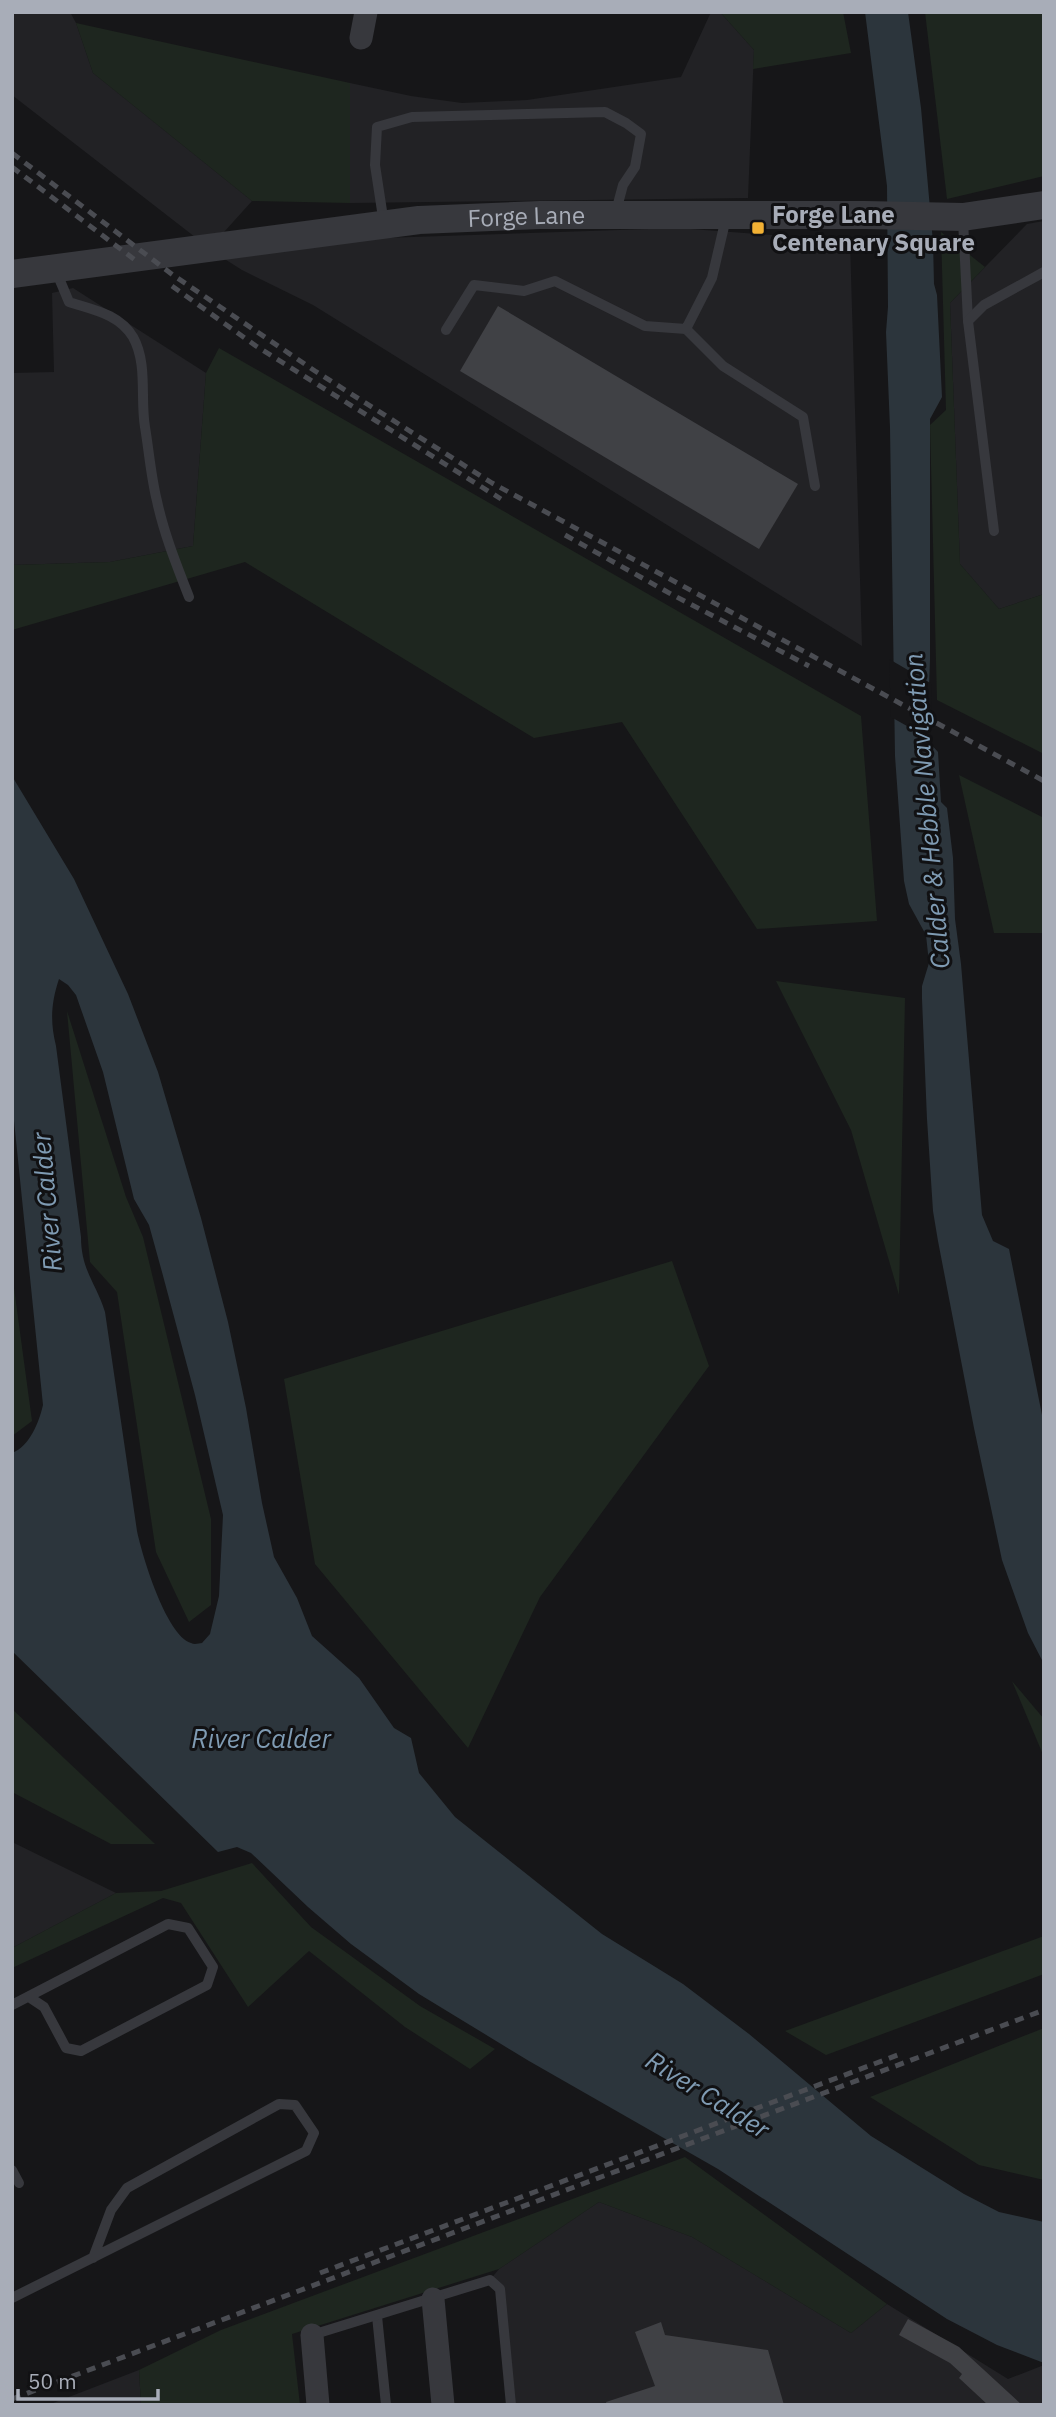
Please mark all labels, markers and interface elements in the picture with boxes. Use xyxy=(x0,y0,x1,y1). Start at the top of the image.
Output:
place label: Forge Lane Centenary Square xyxy=(772,198,975,258)
street label: Forge Lane xyxy=(467,199,585,234)
marker: Forge Lane Centenary Square xyxy=(750,220,766,236)
water label: Calder & Hebble Navigation xyxy=(895,652,957,970)
water label: River Calder xyxy=(23,1129,69,1273)
water label: River Calder xyxy=(191,1721,332,1755)
water label: River Calder xyxy=(640,2043,778,2146)
scale bar xyxy=(18,2358,158,2402)
text: 50 m xyxy=(28,2367,77,2395)

